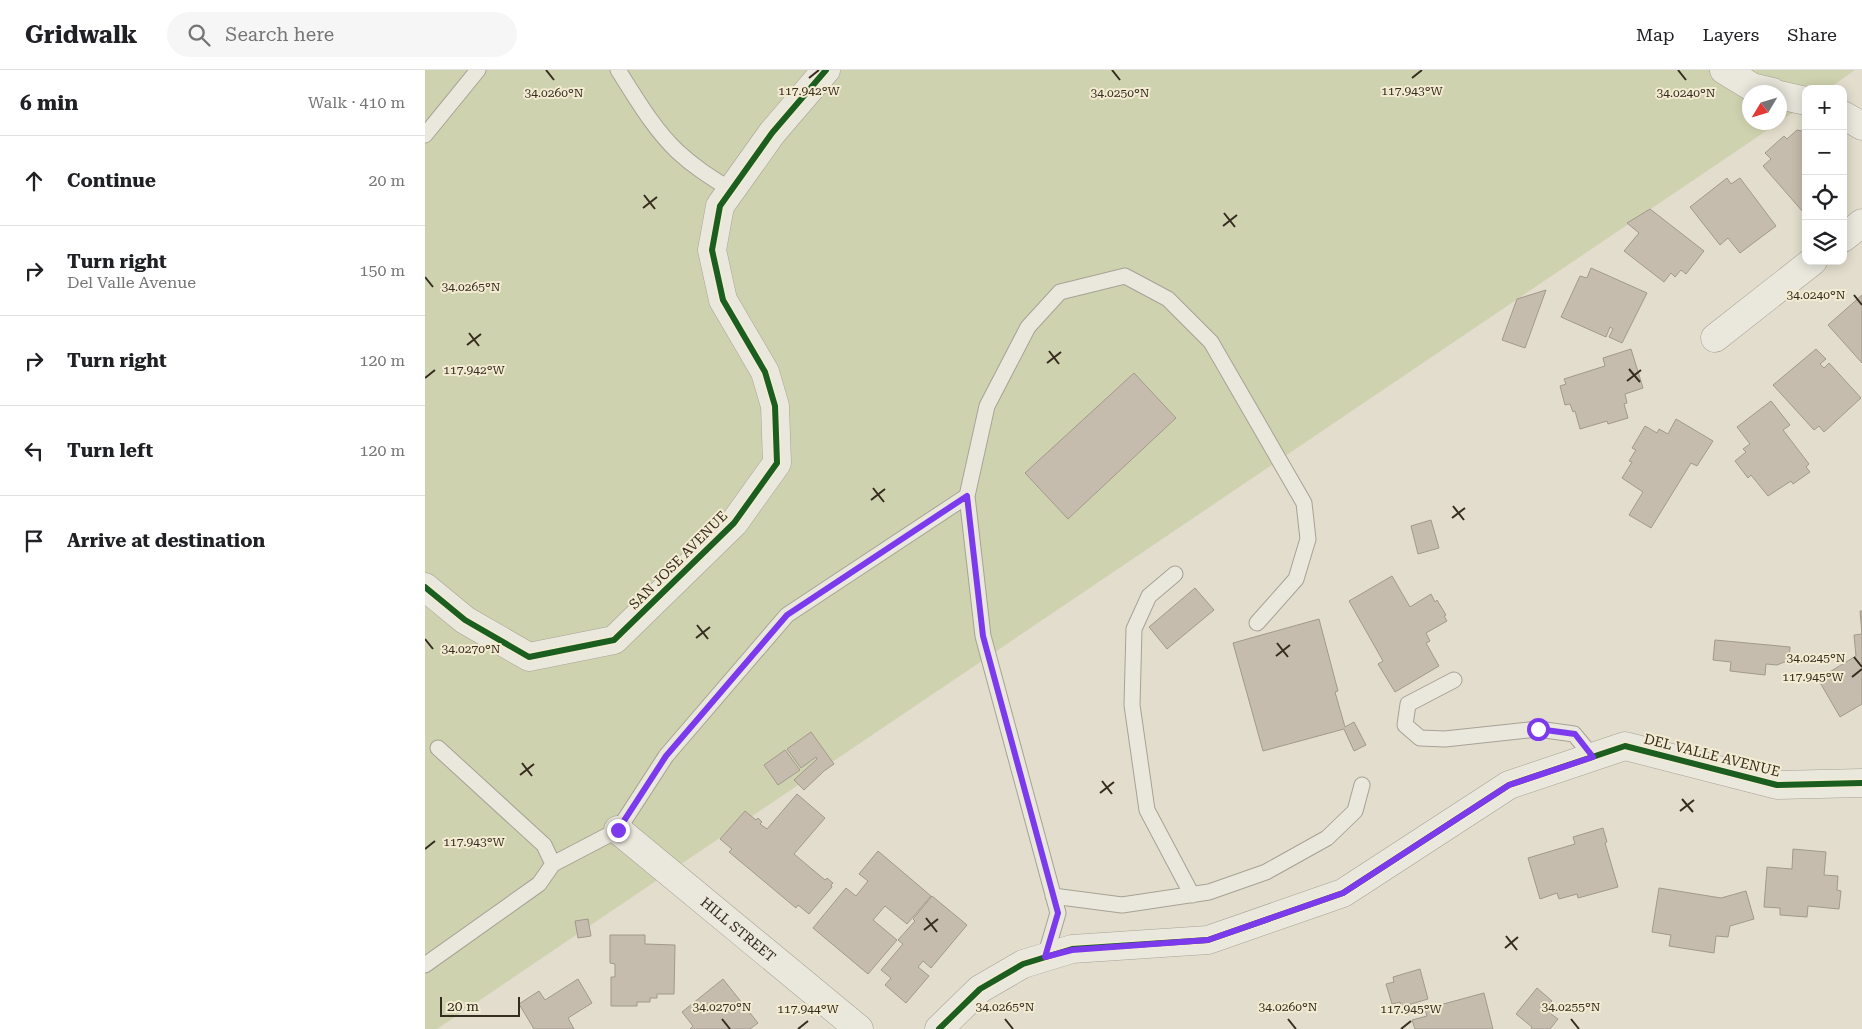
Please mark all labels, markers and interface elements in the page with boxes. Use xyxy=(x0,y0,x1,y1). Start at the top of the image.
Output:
search box xyxy=(167,12,517,57)
text: Gridwalk xyxy=(25,21,137,49)
icon: search xyxy=(185,21,213,49)
text: Search here xyxy=(225,23,334,46)
text: Map xyxy=(1636,24,1675,45)
text: Layers xyxy=(1703,24,1759,45)
text: Share xyxy=(1787,24,1837,45)
text: 117.942°W xyxy=(778,84,841,98)
text: 117.943°W xyxy=(1381,84,1444,98)
north arrow xyxy=(1742,85,1787,130)
map controls xyxy=(1802,85,1847,265)
button: + xyxy=(1802,85,1847,130)
text: 34.0260°N xyxy=(525,86,584,100)
text: 34.0250°N xyxy=(1091,86,1150,100)
text: 34.0240°N xyxy=(1657,86,1716,100)
text: 6 min xyxy=(20,91,78,115)
text: Walk · 410 m xyxy=(308,93,405,112)
button: − xyxy=(1802,130,1847,175)
icon: ahead xyxy=(20,167,48,195)
text: Continue xyxy=(67,169,156,192)
text: 20 m xyxy=(368,171,405,190)
button: locate xyxy=(1802,175,1847,220)
button: layers xyxy=(1802,220,1847,265)
text: Turn right xyxy=(67,250,167,273)
icon: right xyxy=(20,257,48,285)
text: 150 m xyxy=(359,261,405,280)
text: Del Valle Avenue xyxy=(67,273,196,292)
text: 34.0265°N xyxy=(442,280,501,294)
text: 34.0240°N xyxy=(1787,288,1846,302)
icon: right xyxy=(20,347,48,375)
text: Turn right xyxy=(67,349,167,372)
text: 120 m xyxy=(359,351,405,370)
text: 117.942°W xyxy=(443,363,506,377)
icon: left xyxy=(20,437,48,465)
text: Turn left xyxy=(67,439,153,462)
text: 120 m xyxy=(359,441,405,460)
street label: SAN JOSE AVENUE xyxy=(626,508,730,612)
icon: arrive xyxy=(20,527,48,555)
text: Arrive at destination xyxy=(67,529,265,552)
text: 34.0270°N xyxy=(442,642,501,656)
text: 34.0245°N xyxy=(1787,651,1846,665)
text: 117.945°W xyxy=(1782,670,1845,684)
route start xyxy=(1527,718,1550,741)
street label: DEL VALLE AVENUE xyxy=(1642,730,1782,780)
route end xyxy=(607,819,630,842)
text: 117.943°W xyxy=(443,835,506,849)
street label: HILL STREET xyxy=(697,894,779,965)
scale bar xyxy=(440,994,520,1017)
text: 20 m xyxy=(447,998,479,1014)
text: 34.0270°N xyxy=(693,1000,752,1014)
text: 34.0265°N xyxy=(976,1000,1035,1014)
text: 34.0260°N xyxy=(1259,1000,1318,1014)
text: 34.0255°N xyxy=(1542,1000,1601,1014)
text: 117.944°W xyxy=(777,1002,840,1016)
text: 117.945°W xyxy=(1380,1002,1443,1016)

